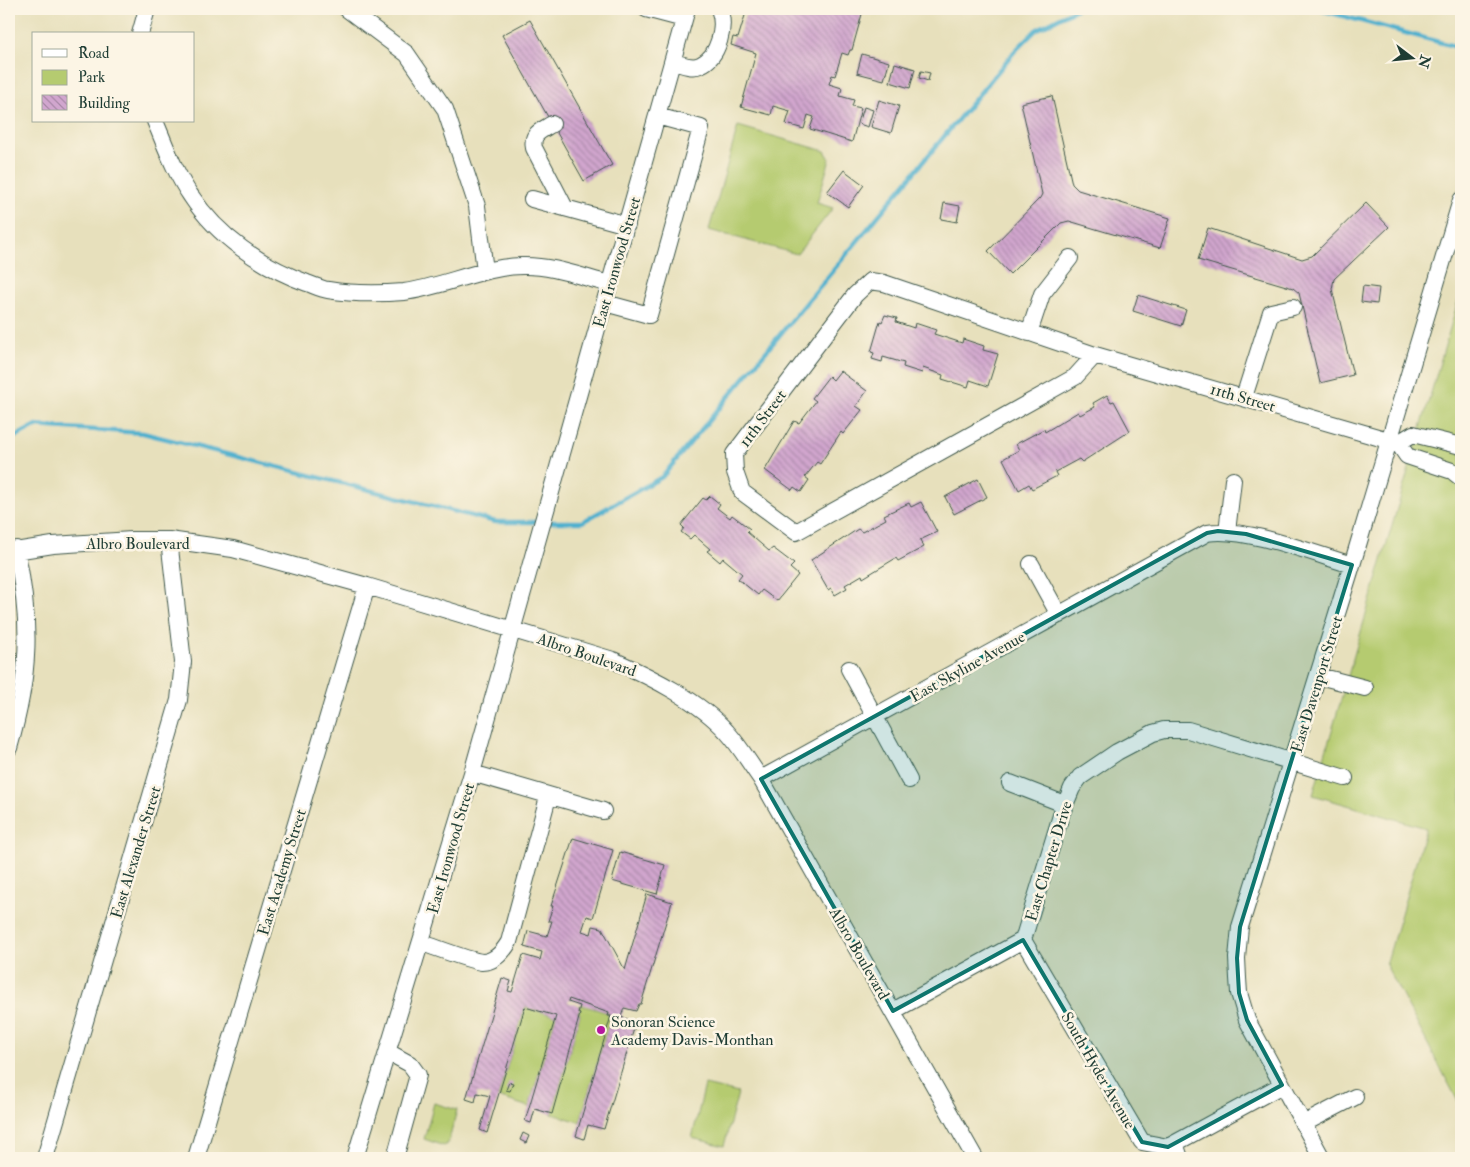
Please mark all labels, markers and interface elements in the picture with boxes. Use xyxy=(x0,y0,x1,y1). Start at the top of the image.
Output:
legend xyxy=(32,32,195,122)
north arrow xyxy=(1388,32,1438,82)
text: Road xyxy=(78,44,110,63)
text: N xyxy=(1414,52,1434,70)
text: Park xyxy=(78,68,105,87)
text: Building xyxy=(78,94,130,113)
street label: East Ironwood Street xyxy=(589,195,645,330)
street label: 11th Street xyxy=(1208,379,1278,417)
street label: 11th Street xyxy=(735,386,791,451)
street label: Albro Boulevard xyxy=(85,534,190,554)
street label: East Davenport Street xyxy=(1287,613,1348,755)
street label: East Skyline Avenue xyxy=(906,627,1029,707)
street label: Albro Boulevard xyxy=(534,628,639,681)
street label: East Ironwood Street xyxy=(423,781,479,916)
street label: East Alexander Street xyxy=(106,784,166,921)
street label: East Chapter Drive xyxy=(1021,798,1078,924)
street label: East Academy Street xyxy=(253,807,311,938)
street label: Albro Boulevard xyxy=(824,903,894,1003)
street label: South Hyder Avenue xyxy=(1057,1008,1140,1133)
place label: Sonoran Science Academy Davis-Monthan xyxy=(610,1012,774,1050)
marker: Sonoran Science Academy Davis-Monthan xyxy=(595,1024,607,1036)

